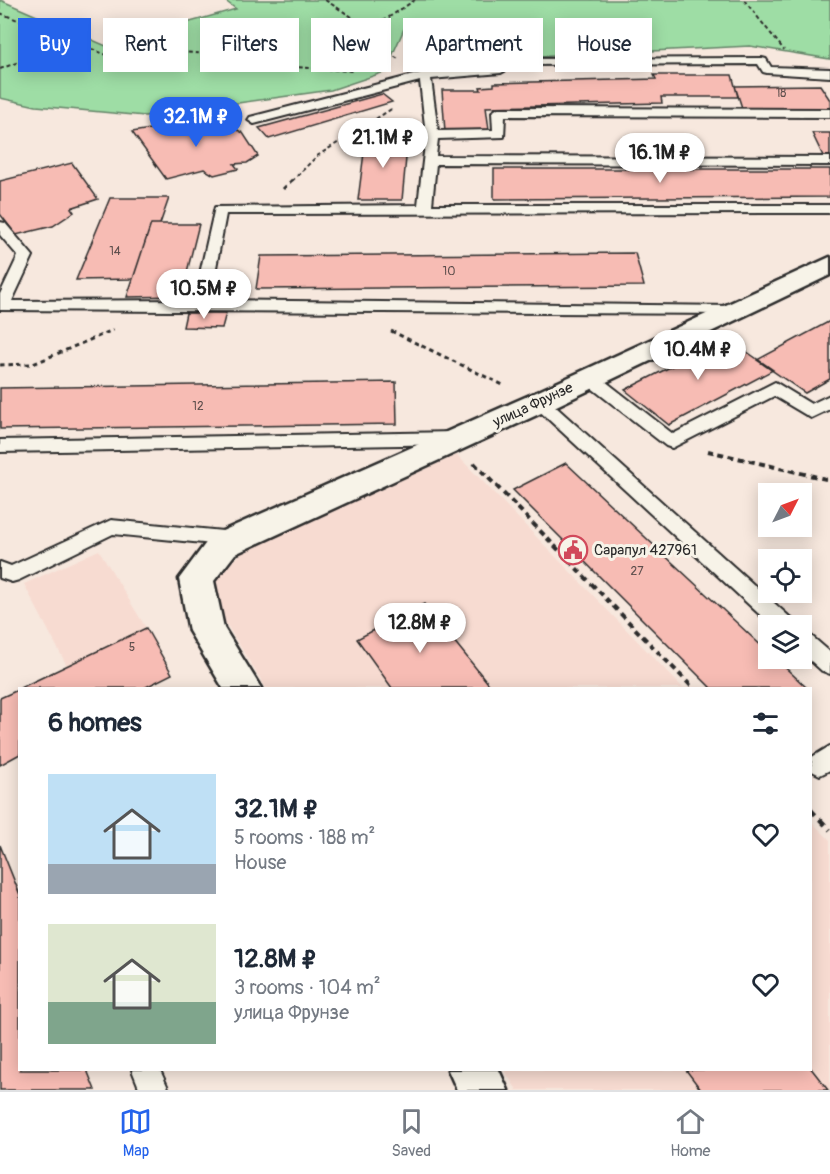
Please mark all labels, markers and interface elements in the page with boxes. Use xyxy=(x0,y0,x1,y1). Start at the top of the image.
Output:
chip: Buy xyxy=(18,18,91,72)
chip: Rent xyxy=(103,18,188,72)
chip: Filters xyxy=(200,18,299,72)
chip: New xyxy=(311,18,391,72)
chip: Apartment xyxy=(403,18,543,72)
chip: House xyxy=(555,18,652,72)
house number: 18 xyxy=(776,86,786,101)
pin: 32.1M ₽ xyxy=(141,97,251,148)
text: 32.1M ₽ xyxy=(163,104,229,129)
pin: 21.1M ₽ xyxy=(328,118,438,169)
text: 21.1M ₽ xyxy=(352,125,414,150)
pin: 16.1M ₽ xyxy=(605,133,715,184)
text: 16.1M ₽ xyxy=(629,140,691,165)
house number: 14 xyxy=(109,244,121,259)
house number: 10 xyxy=(443,264,455,279)
pin: 10.5M ₽ xyxy=(149,269,259,320)
text: 10.5M ₽ xyxy=(170,276,238,301)
pin: 10.4M ₽ xyxy=(643,330,753,381)
text: 10.4M ₽ xyxy=(664,337,732,362)
street label: улица Фрунзе xyxy=(489,378,577,432)
house number: 12 xyxy=(192,399,204,414)
north arrow xyxy=(758,483,812,537)
map controls xyxy=(758,483,812,669)
public building icon: Сарапул 427961 xyxy=(557,534,589,566)
place label: Сарапул 427961 xyxy=(594,541,697,560)
button: locate xyxy=(758,549,812,603)
house number: 27 xyxy=(630,564,644,579)
pin: 12.8M ₽ xyxy=(365,603,475,654)
text: 12.8M ₽ xyxy=(388,610,452,635)
button: layers xyxy=(758,615,812,669)
house number: 5 xyxy=(129,640,135,655)
text: 6 homes xyxy=(48,707,142,739)
icon: filters xyxy=(749,707,782,740)
text: 32.1M ₽ xyxy=(234,793,319,825)
icon: home xyxy=(96,798,168,870)
icon: heart xyxy=(749,818,782,851)
text: 5 rooms · 188 m² xyxy=(234,825,375,850)
text: House xyxy=(234,850,286,875)
text: 12.8M ₽ xyxy=(234,943,317,975)
icon: home xyxy=(96,948,168,1020)
icon: heart xyxy=(749,968,782,1001)
text: 3 rooms · 104 m² xyxy=(234,975,381,1000)
text: улица Фрунзе xyxy=(234,1000,349,1025)
tab: Map xyxy=(119,1105,152,1161)
tab: Saved xyxy=(391,1105,431,1161)
tab: Home xyxy=(670,1105,711,1161)

